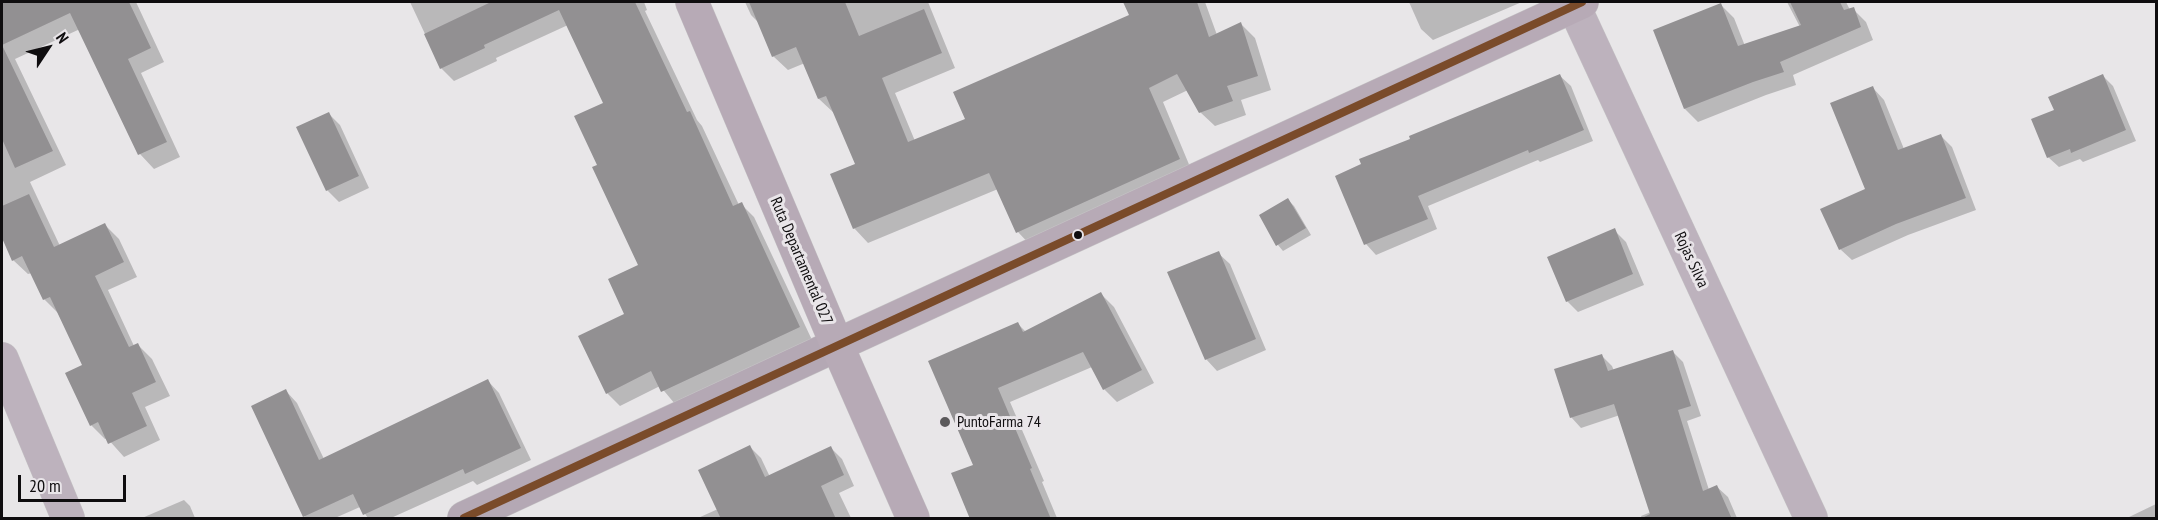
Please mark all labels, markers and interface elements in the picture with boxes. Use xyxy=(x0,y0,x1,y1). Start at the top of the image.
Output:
north arrow xyxy=(18,18,78,78)
text: N xyxy=(52,28,73,47)
street label: Ruta Departamental 027 xyxy=(766,195,836,327)
unlabelled marker xyxy=(1072,229,1084,241)
street label: Rojas Silva xyxy=(1670,229,1712,291)
place label: PuntoFarma 74 xyxy=(957,412,1041,432)
marker: PuntoFarma 74 xyxy=(938,415,952,429)
scale bar xyxy=(21,463,129,501)
text: 20 m xyxy=(29,474,61,497)

